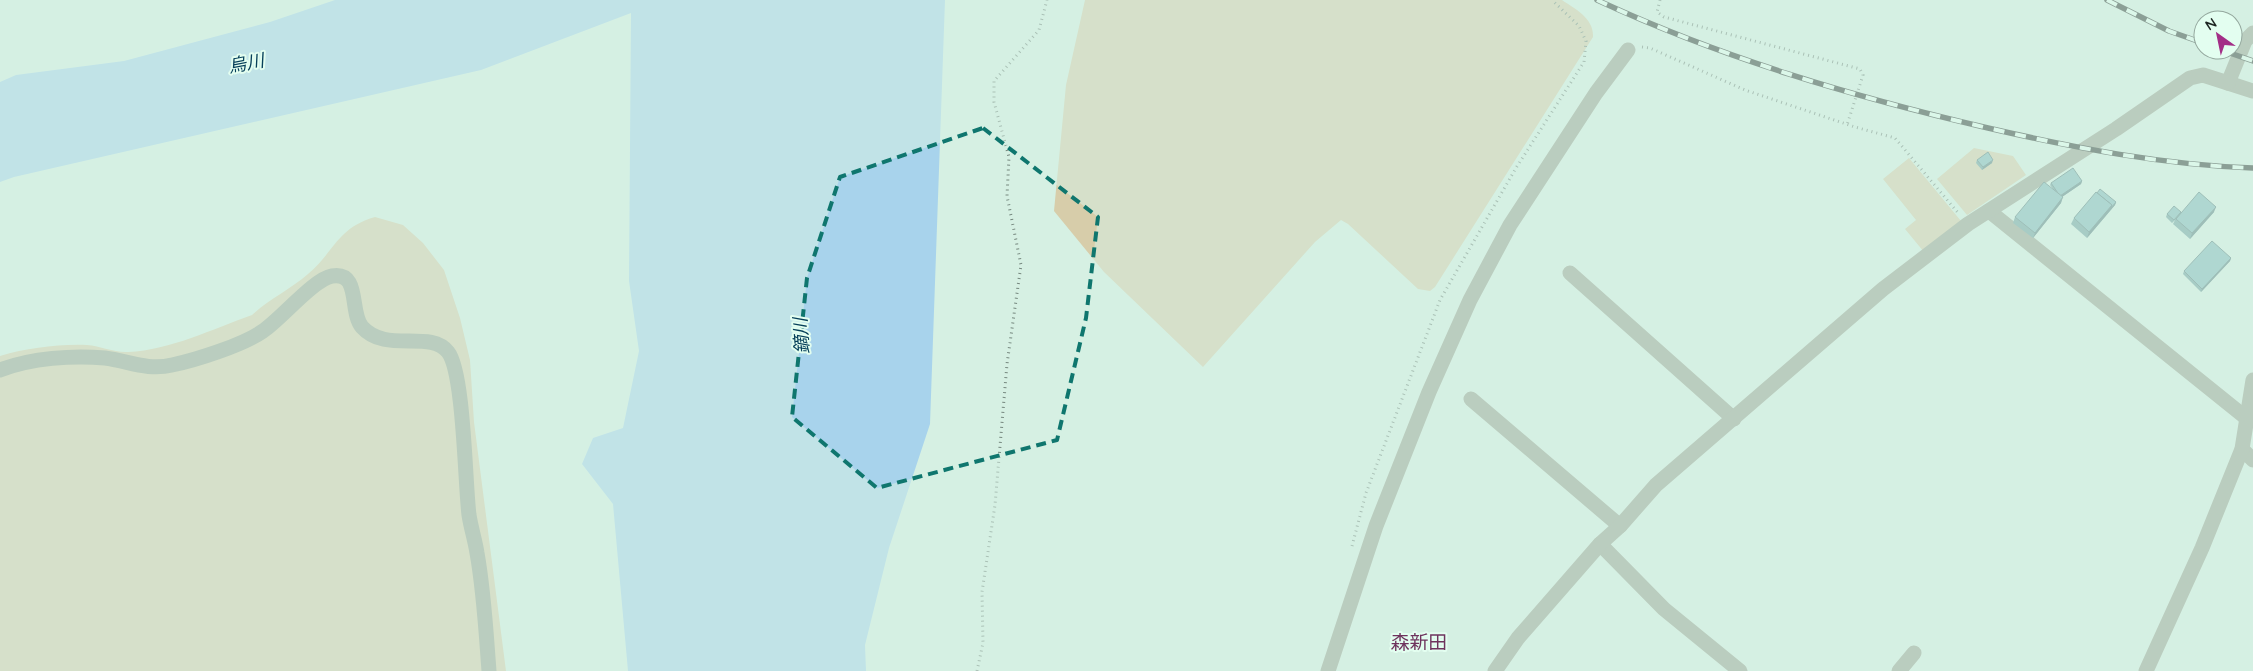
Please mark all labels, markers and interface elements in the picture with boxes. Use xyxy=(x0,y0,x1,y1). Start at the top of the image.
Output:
north arrow xyxy=(2193,10,2243,60)
text: N xyxy=(2202,14,2220,34)
water label: 烏川 xyxy=(226,48,268,78)
water label: 鏑川 xyxy=(788,315,814,355)
district label: 森新田 xyxy=(1390,630,1448,654)

